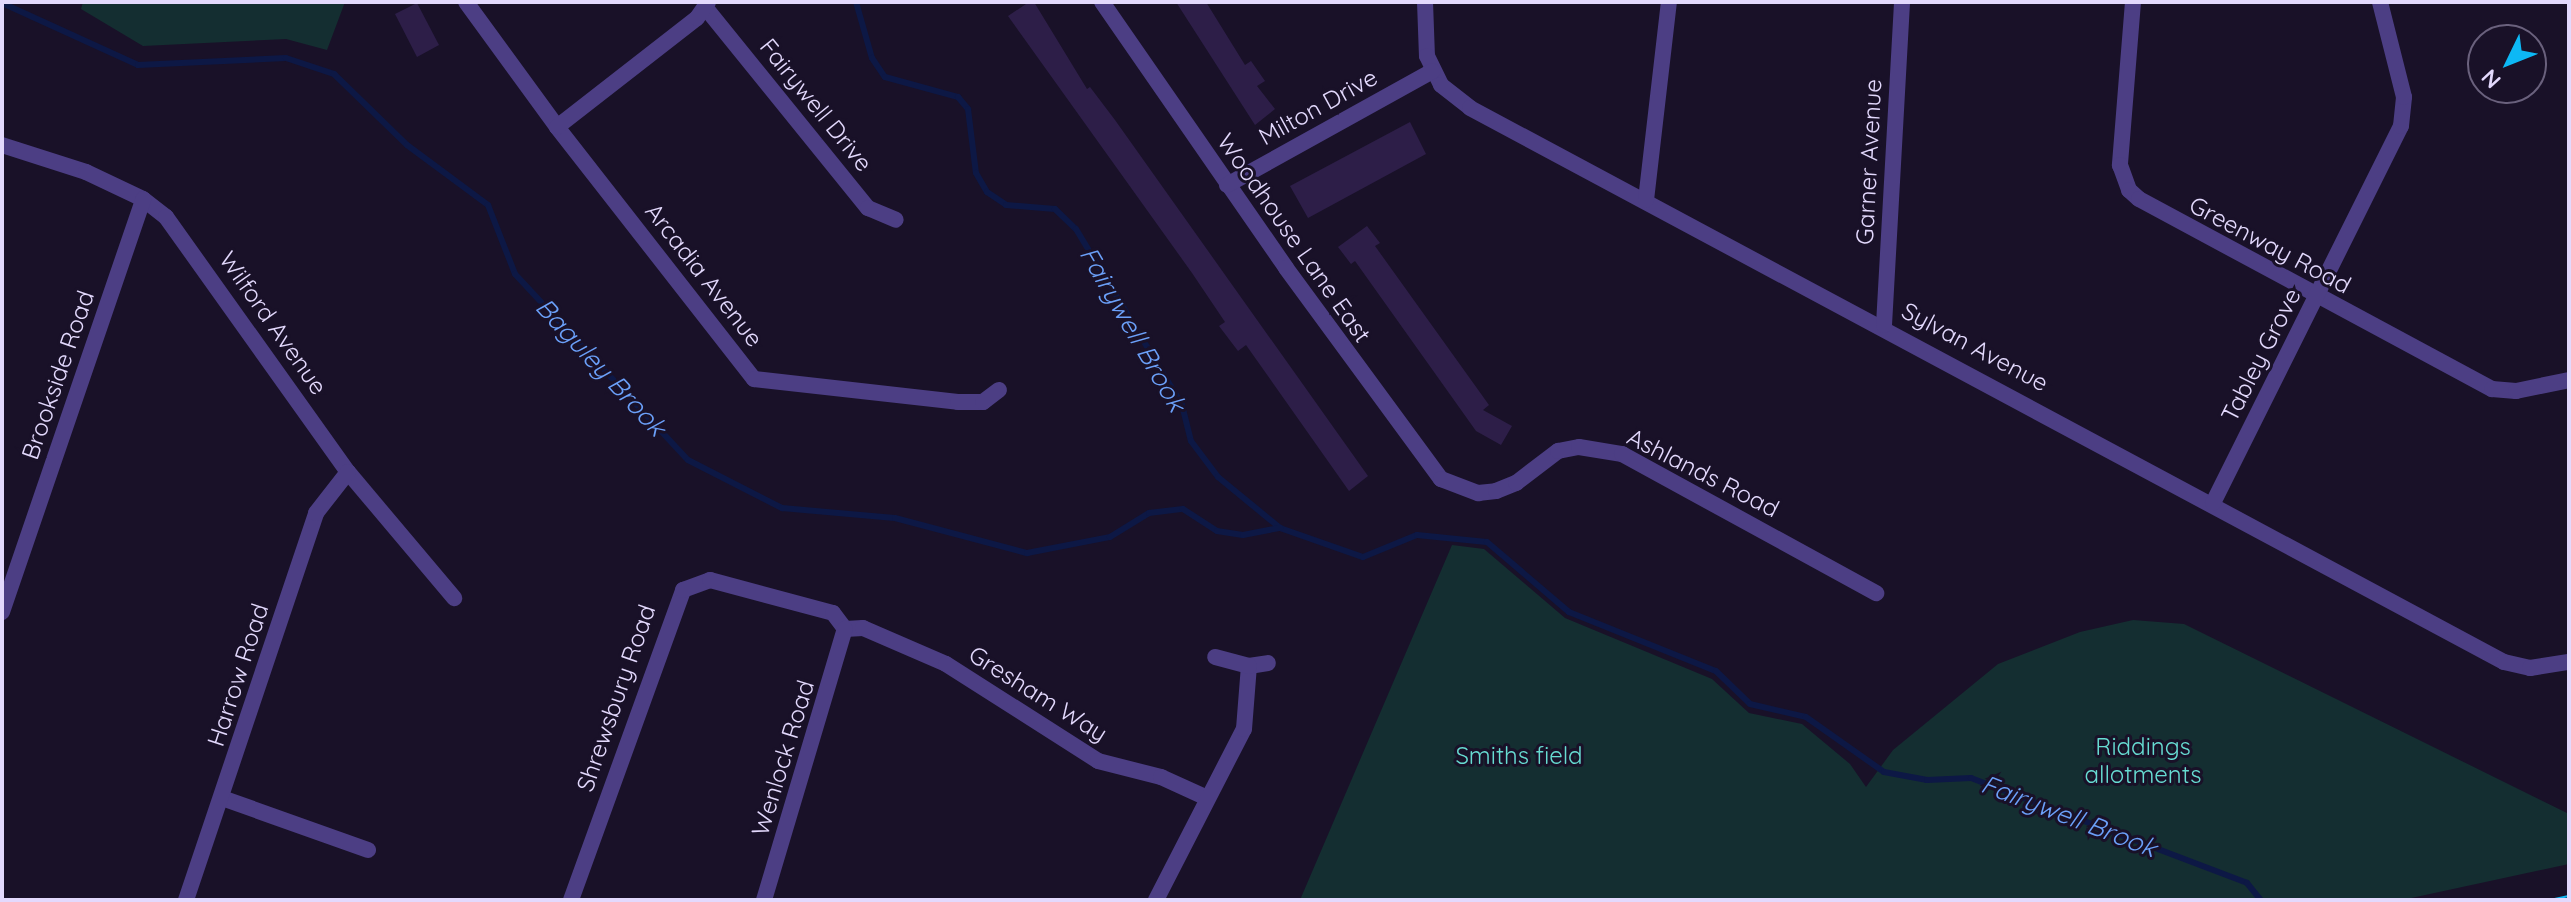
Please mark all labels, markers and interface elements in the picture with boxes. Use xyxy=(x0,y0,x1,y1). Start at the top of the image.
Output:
north arrow xyxy=(2467,24,2547,104)
street label: Fairywell Drive xyxy=(754,33,878,177)
street label: Milton Drive xyxy=(1254,63,1382,151)
text: N xyxy=(2475,64,2507,94)
street label: Garner Avenue xyxy=(1850,78,1888,246)
street label: Woodhouse Lane East xyxy=(1211,128,1377,348)
street label: Greenway Road xyxy=(2184,190,2356,300)
street label: Arcadia Avenue xyxy=(639,198,769,352)
water label: Fairywell Brook xyxy=(1073,241,1193,417)
street label: Wilford Avenue xyxy=(213,246,333,400)
street label: Tabley Grove xyxy=(2215,283,2307,427)
street label: Brookside Road xyxy=(16,287,100,463)
water label: Baguley Brook xyxy=(529,292,673,442)
street label: Sylvan Avenue xyxy=(1897,296,2053,398)
street label: Ashlands Road xyxy=(1622,422,1784,524)
street label: Harrow Road xyxy=(201,600,275,750)
street label: Shrewsbury Road xyxy=(571,601,661,795)
street label: Gresham Way xyxy=(963,640,1113,748)
street label: Wenlock Road xyxy=(746,677,820,839)
park label: Riddings allotments xyxy=(2084,733,2202,789)
park label: Smiths field xyxy=(1455,742,1583,770)
water label: Fairywell Brook xyxy=(1977,768,2161,864)

